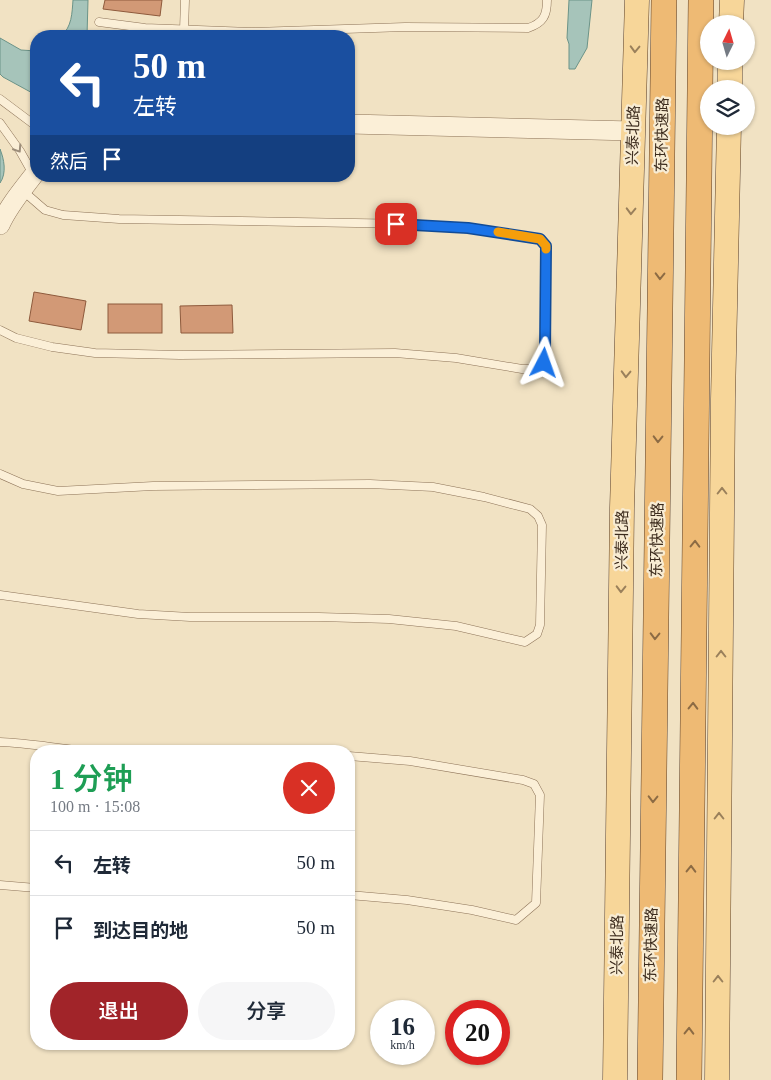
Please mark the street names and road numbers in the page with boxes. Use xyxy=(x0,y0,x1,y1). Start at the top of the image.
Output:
street label: 东环快速路 xyxy=(653,97,671,173)
street label: 兴泰北路 xyxy=(623,105,642,165)
street label: 东环快速路 xyxy=(648,502,666,578)
street label: 兴泰北路 xyxy=(612,510,631,570)
street label: 东环快速路 xyxy=(642,907,660,983)
street label: 兴泰北路 xyxy=(607,915,626,975)

